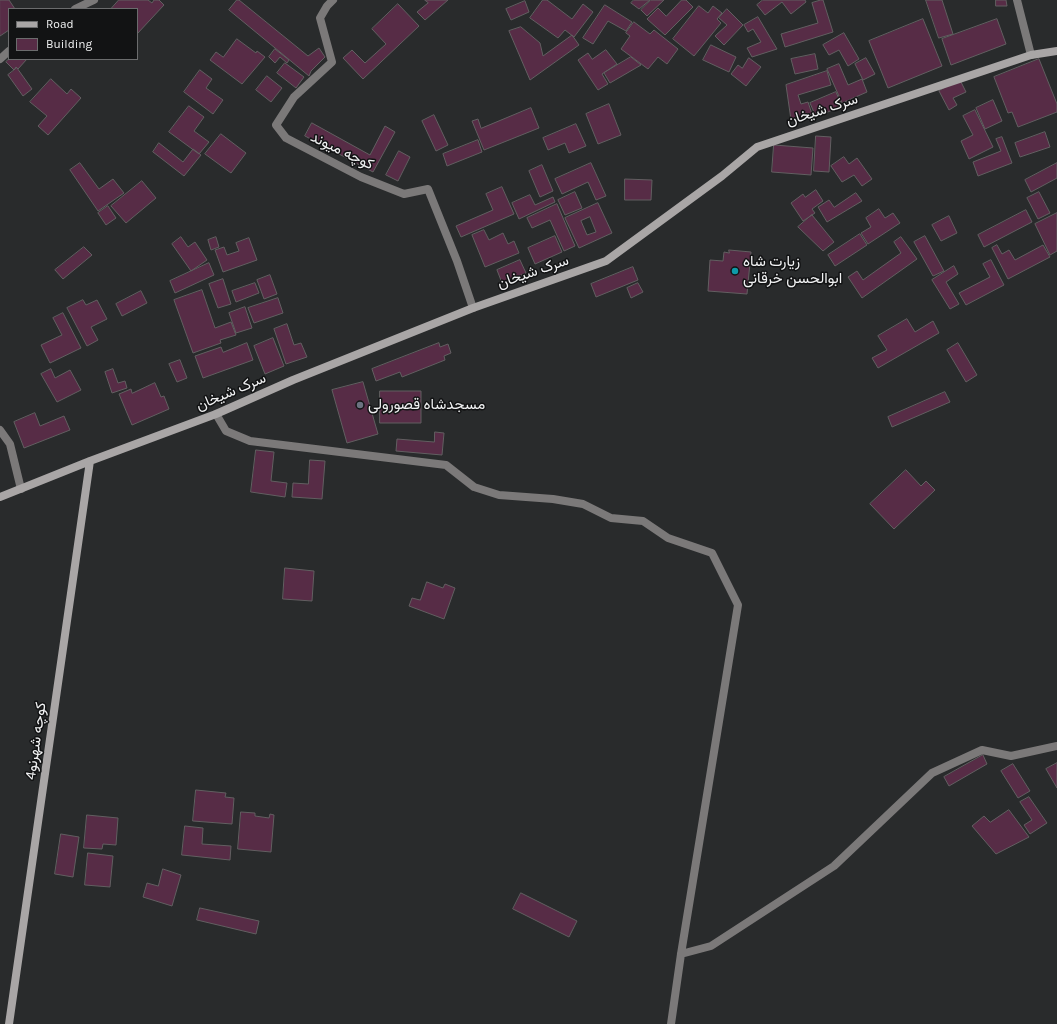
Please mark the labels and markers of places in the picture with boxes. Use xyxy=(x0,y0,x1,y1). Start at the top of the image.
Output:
place label: زیارت شاه ابوالحسن خرقانی xyxy=(743,253,842,288)
marker: زیارت شاه ابوالحسن خرقانی xyxy=(730,266,740,276)
place label: مسجدشاه قصورولی xyxy=(368,396,485,414)
marker: مسجدشاه قصورولی xyxy=(355,400,365,410)

